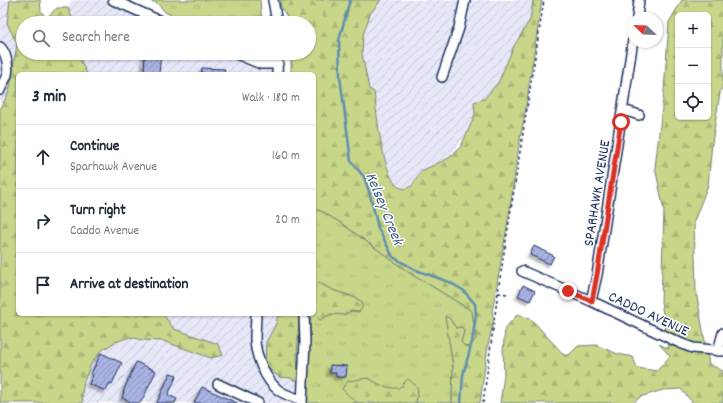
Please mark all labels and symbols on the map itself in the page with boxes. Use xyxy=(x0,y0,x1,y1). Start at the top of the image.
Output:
north arrow xyxy=(627,12,663,48)
route start xyxy=(612,113,630,131)
street label: SPARHAWK AVENUE xyxy=(579,138,617,248)
water label: Kelsey Creek xyxy=(359,169,409,250)
route end xyxy=(559,282,577,300)
street label: CADDO AVENUE xyxy=(604,287,692,343)

